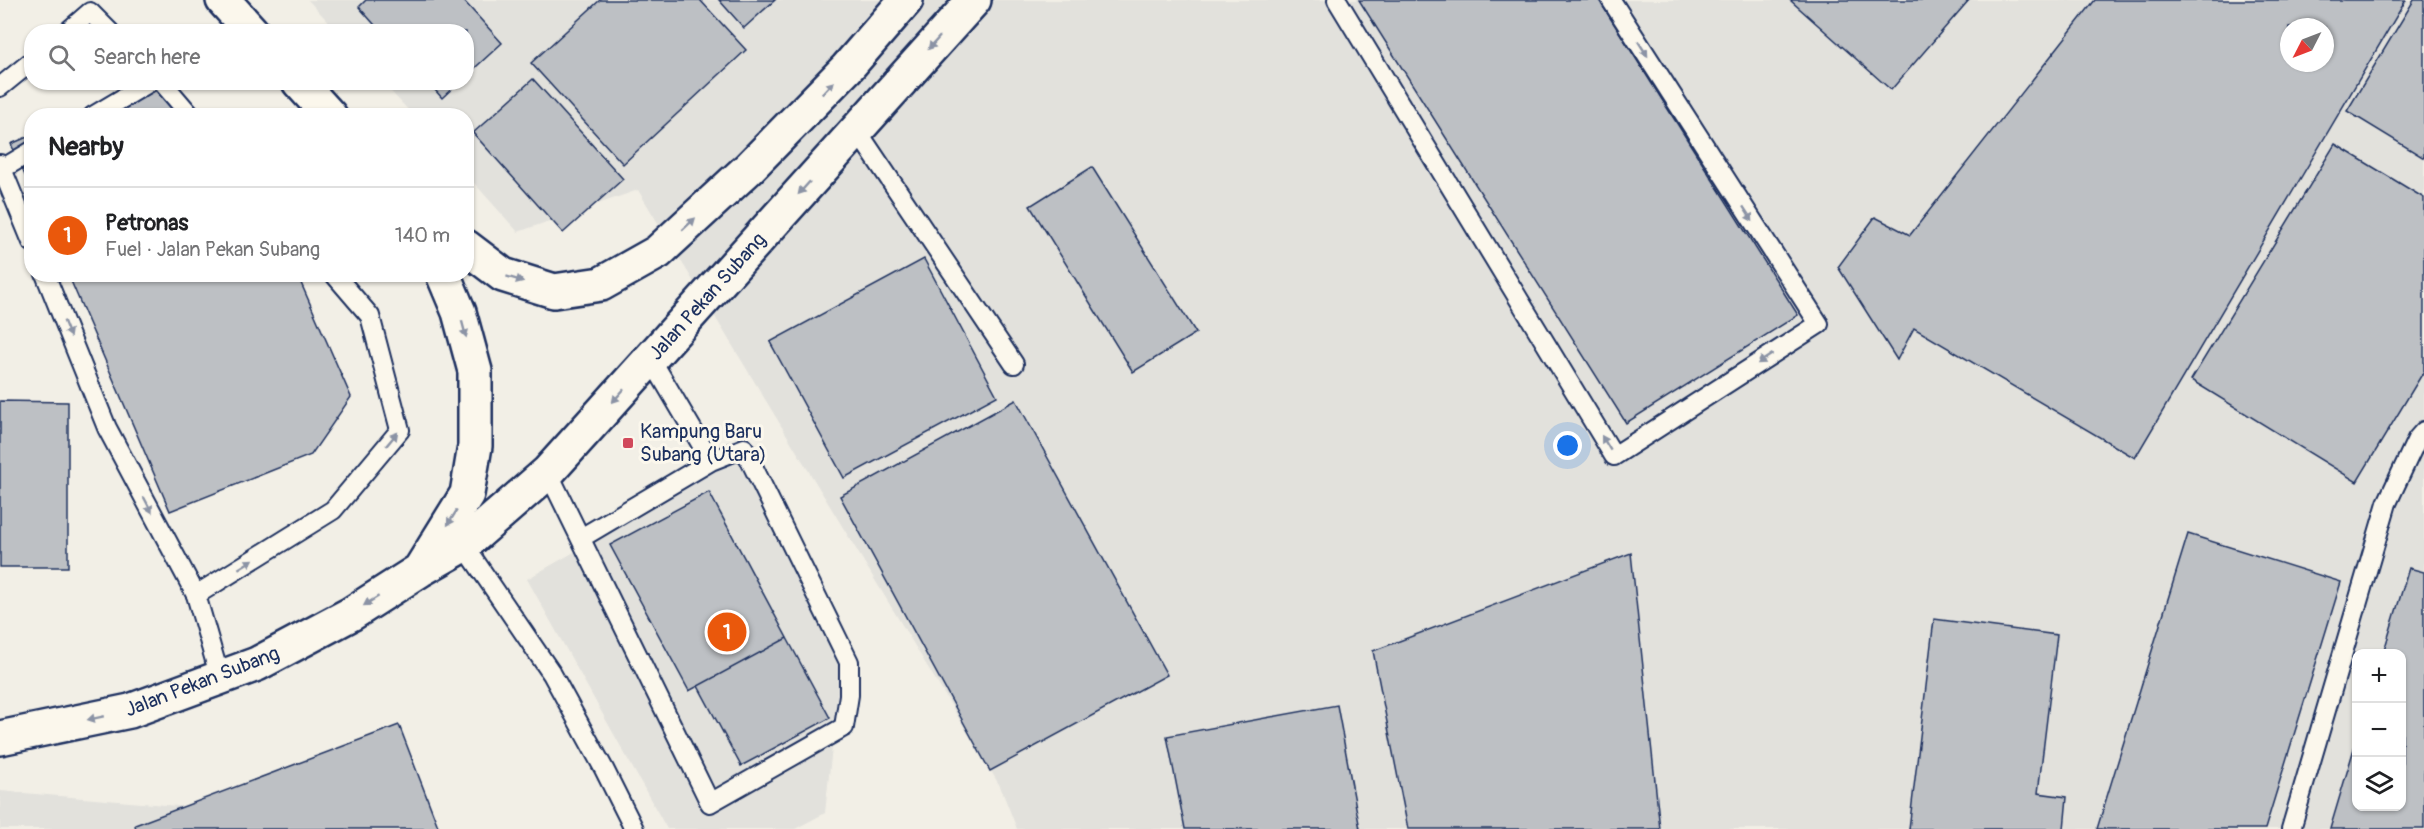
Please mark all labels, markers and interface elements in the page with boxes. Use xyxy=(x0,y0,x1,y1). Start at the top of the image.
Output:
north arrow xyxy=(2280,18,2334,72)
search box xyxy=(24,24,474,90)
one-way arrow xyxy=(928,35,941,50)
icon: search xyxy=(45,41,78,74)
one-way arrow xyxy=(1637,41,1648,57)
text: Search here xyxy=(93,43,200,71)
one-way arrow xyxy=(820,81,834,95)
text: Nearby xyxy=(48,131,124,163)
one-way arrow xyxy=(798,180,811,195)
one-way arrow xyxy=(1742,205,1753,222)
text: Petronas xyxy=(105,209,188,237)
one-way arrow xyxy=(681,217,696,231)
text: 1 xyxy=(64,223,71,248)
text: 140 m xyxy=(395,223,450,248)
street label: Jalan Pekan Subang xyxy=(643,227,771,365)
text: Fuel · Jalan Pekan Subang xyxy=(105,237,320,262)
one-way arrow xyxy=(506,275,524,284)
one-way arrow xyxy=(62,320,72,338)
one-way arrow xyxy=(460,320,469,338)
one-way arrow xyxy=(1757,353,1773,364)
one-way arrow xyxy=(611,389,625,403)
place label: Kampung Baru Subang (Utara) xyxy=(640,419,766,467)
one-way arrow xyxy=(386,431,399,447)
your location xyxy=(1553,431,1582,460)
one-way arrow xyxy=(1601,435,1612,451)
marker: Kampung Baru Subang (Utara) xyxy=(621,436,635,450)
one-way arrow xyxy=(143,497,153,514)
one-way arrow xyxy=(446,510,457,526)
one-way arrow xyxy=(238,558,254,569)
one-way arrow xyxy=(363,595,379,607)
pin: 1 xyxy=(708,610,746,654)
street label: Jalan Pekan Subang xyxy=(122,641,283,722)
map controls xyxy=(2352,649,2406,811)
button: + xyxy=(2352,649,2406,703)
button: − xyxy=(2352,703,2406,757)
one-way arrow xyxy=(86,714,105,723)
button: layers xyxy=(2352,757,2406,811)

